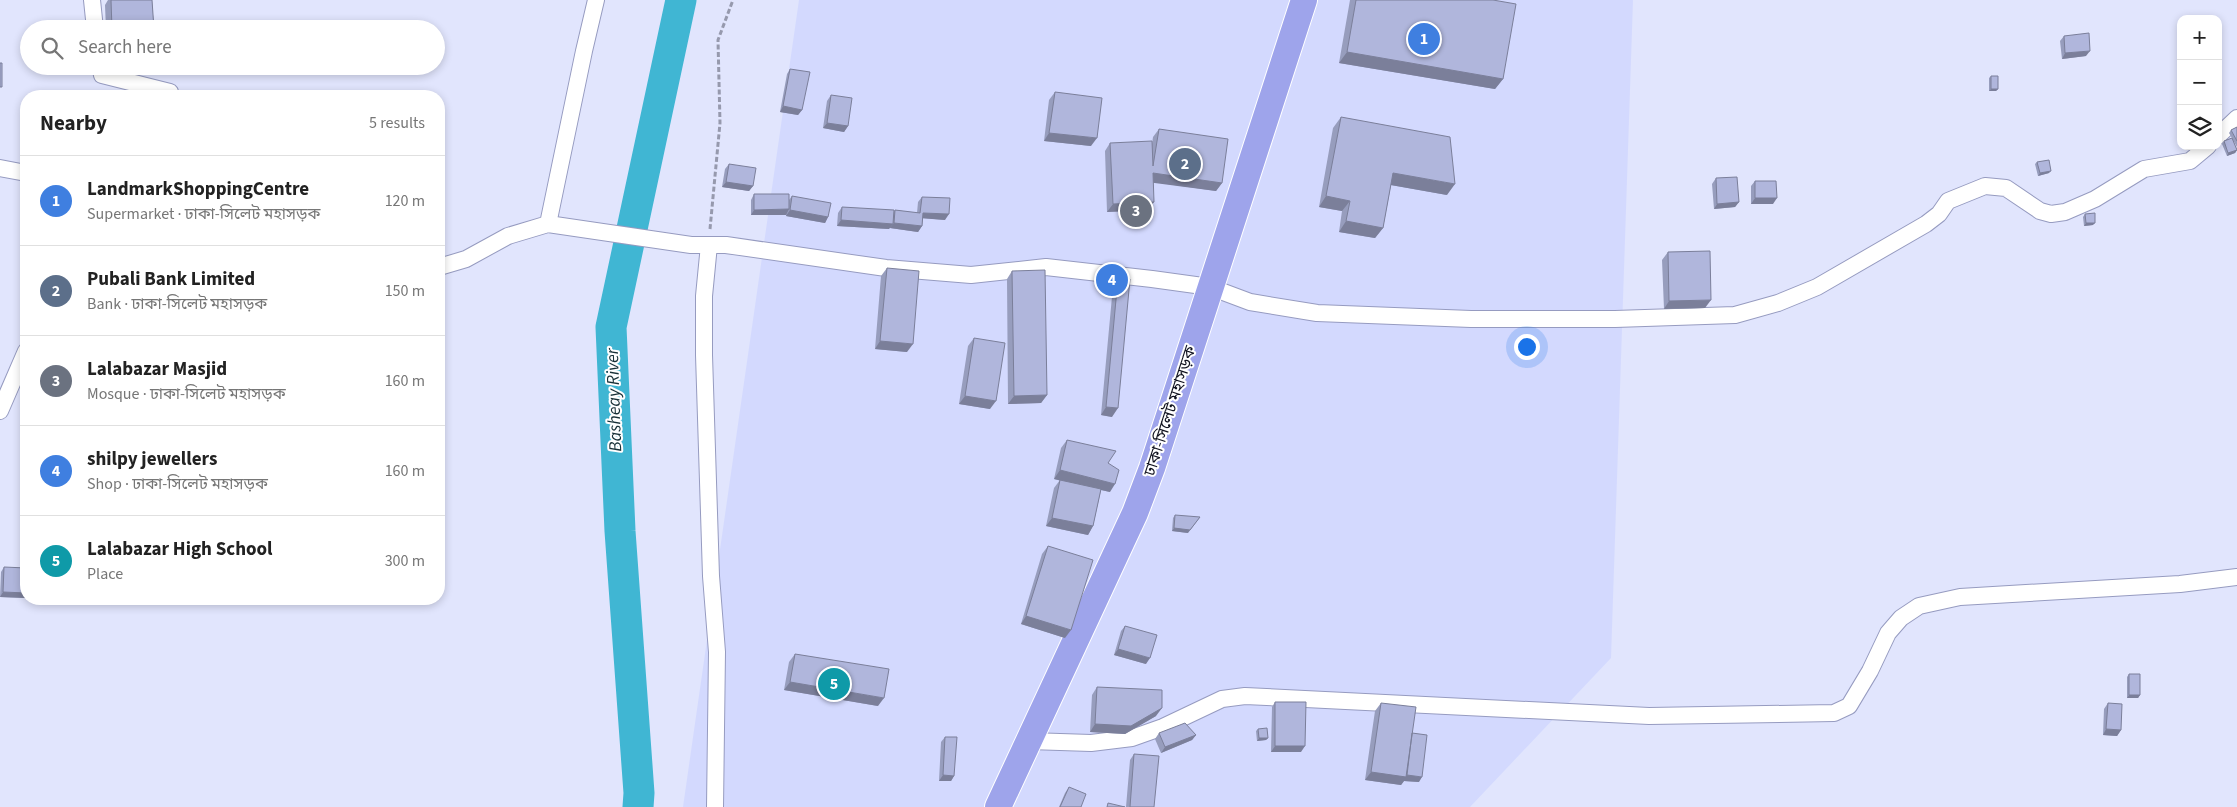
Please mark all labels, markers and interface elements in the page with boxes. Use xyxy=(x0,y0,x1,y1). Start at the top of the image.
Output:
map controls xyxy=(2177,15,2222,150)
button: + xyxy=(2177,15,2222,60)
search box xyxy=(20,20,445,75)
pin: 1 xyxy=(1408,20,1440,58)
icon: search xyxy=(38,34,66,62)
text: Search here xyxy=(78,34,172,61)
button: − xyxy=(2177,60,2222,105)
button: layers xyxy=(2177,105,2222,150)
text: Nearby xyxy=(40,108,107,138)
text: 5 results xyxy=(369,112,425,134)
pin: 2 xyxy=(1169,145,1201,183)
text: LandmarkShoppingCentre xyxy=(87,176,309,203)
text: 1 xyxy=(52,190,60,212)
text: 120 m xyxy=(385,190,425,212)
pin: 3 xyxy=(1120,192,1152,230)
text: Supermarket · ঢাকা-সিলেট মহাসড়ক xyxy=(87,203,320,225)
pin: 4 xyxy=(1096,261,1128,299)
text: Pubali Bank Limited xyxy=(87,266,255,293)
text: 2 xyxy=(52,280,60,302)
text: 150 m xyxy=(385,280,425,302)
text: Bank · ঢাকা-সিলেট মহাসড়ক xyxy=(87,293,267,315)
your location xyxy=(1514,334,1540,360)
street label: ঢাকা-সিলেট মহাসড়ক xyxy=(1138,342,1202,480)
water label: Basheay River xyxy=(600,347,628,452)
text: Lalabazar Masjid xyxy=(87,356,227,383)
text: 3 xyxy=(52,370,60,392)
text: 160 m xyxy=(385,370,425,392)
text: Mosque · ঢাকা-সিলেট মহাসড়ক xyxy=(87,383,286,405)
text: shilpy jewellers xyxy=(87,446,217,473)
text: 4 xyxy=(52,460,60,482)
text: 160 m xyxy=(385,460,425,482)
text: Shop · ঢাকা-সিলেট মহাসড়ক xyxy=(87,473,268,495)
text: Lalabazar High School xyxy=(87,536,273,563)
text: 5 xyxy=(52,550,60,572)
text: 300 m xyxy=(385,550,425,572)
text: Place xyxy=(87,563,123,585)
pin: 5 xyxy=(818,665,850,703)

